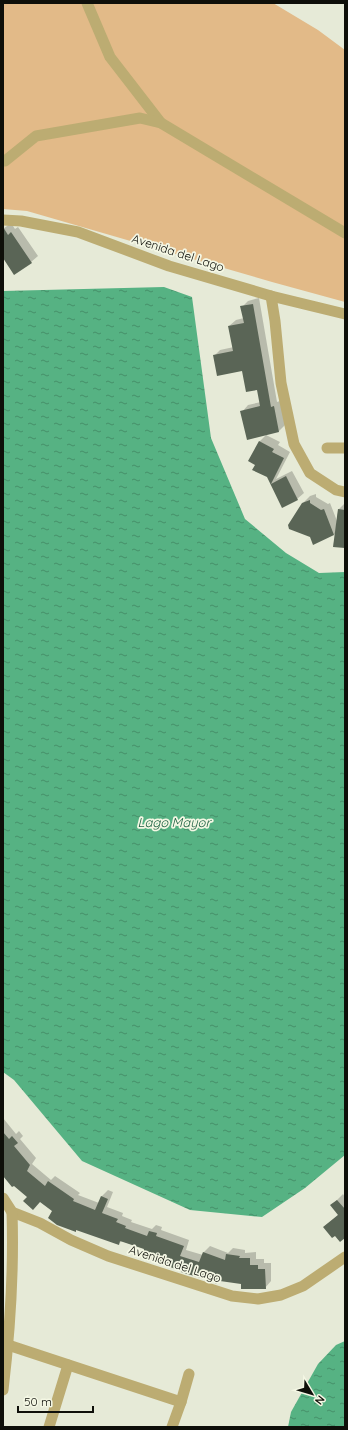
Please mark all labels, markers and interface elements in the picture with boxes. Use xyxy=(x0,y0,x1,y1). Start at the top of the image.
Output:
street label: Avenida del Lago xyxy=(130,231,226,274)
water label: Lago Mayor xyxy=(138,814,212,830)
street label: Avenida del Lago xyxy=(127,1242,223,1285)
north arrow xyxy=(292,1374,332,1414)
scale bar xyxy=(18,1388,93,1414)
text: N xyxy=(312,1393,328,1408)
text: 50 m xyxy=(24,1394,52,1409)

